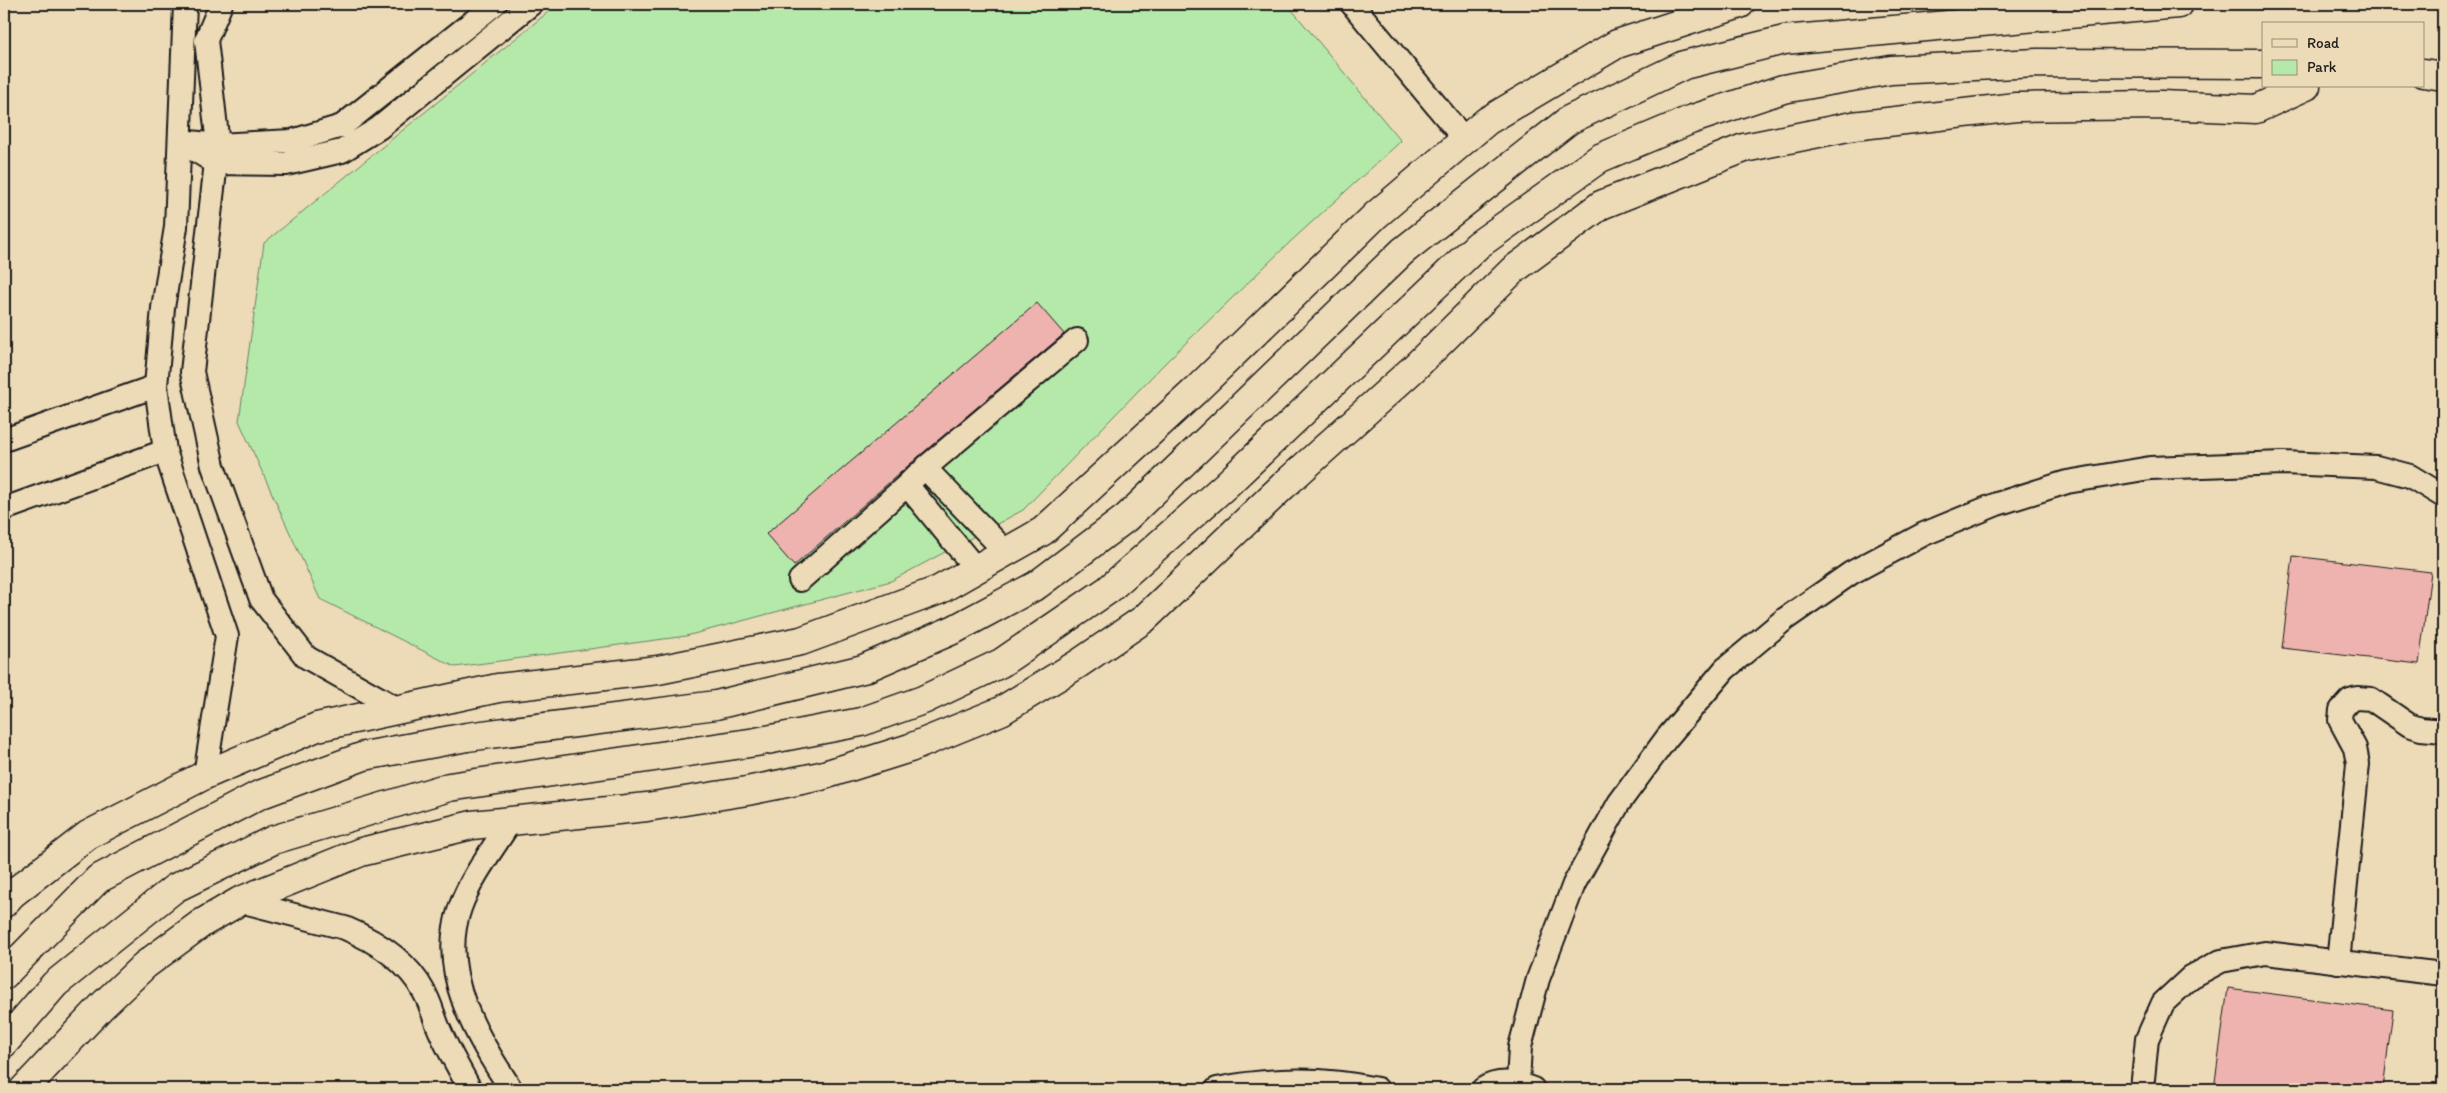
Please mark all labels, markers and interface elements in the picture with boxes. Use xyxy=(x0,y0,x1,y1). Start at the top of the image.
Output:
legend xyxy=(2262,22,2424,88)
text: Road xyxy=(2307,34,2340,52)
text: Park xyxy=(2307,58,2337,76)

